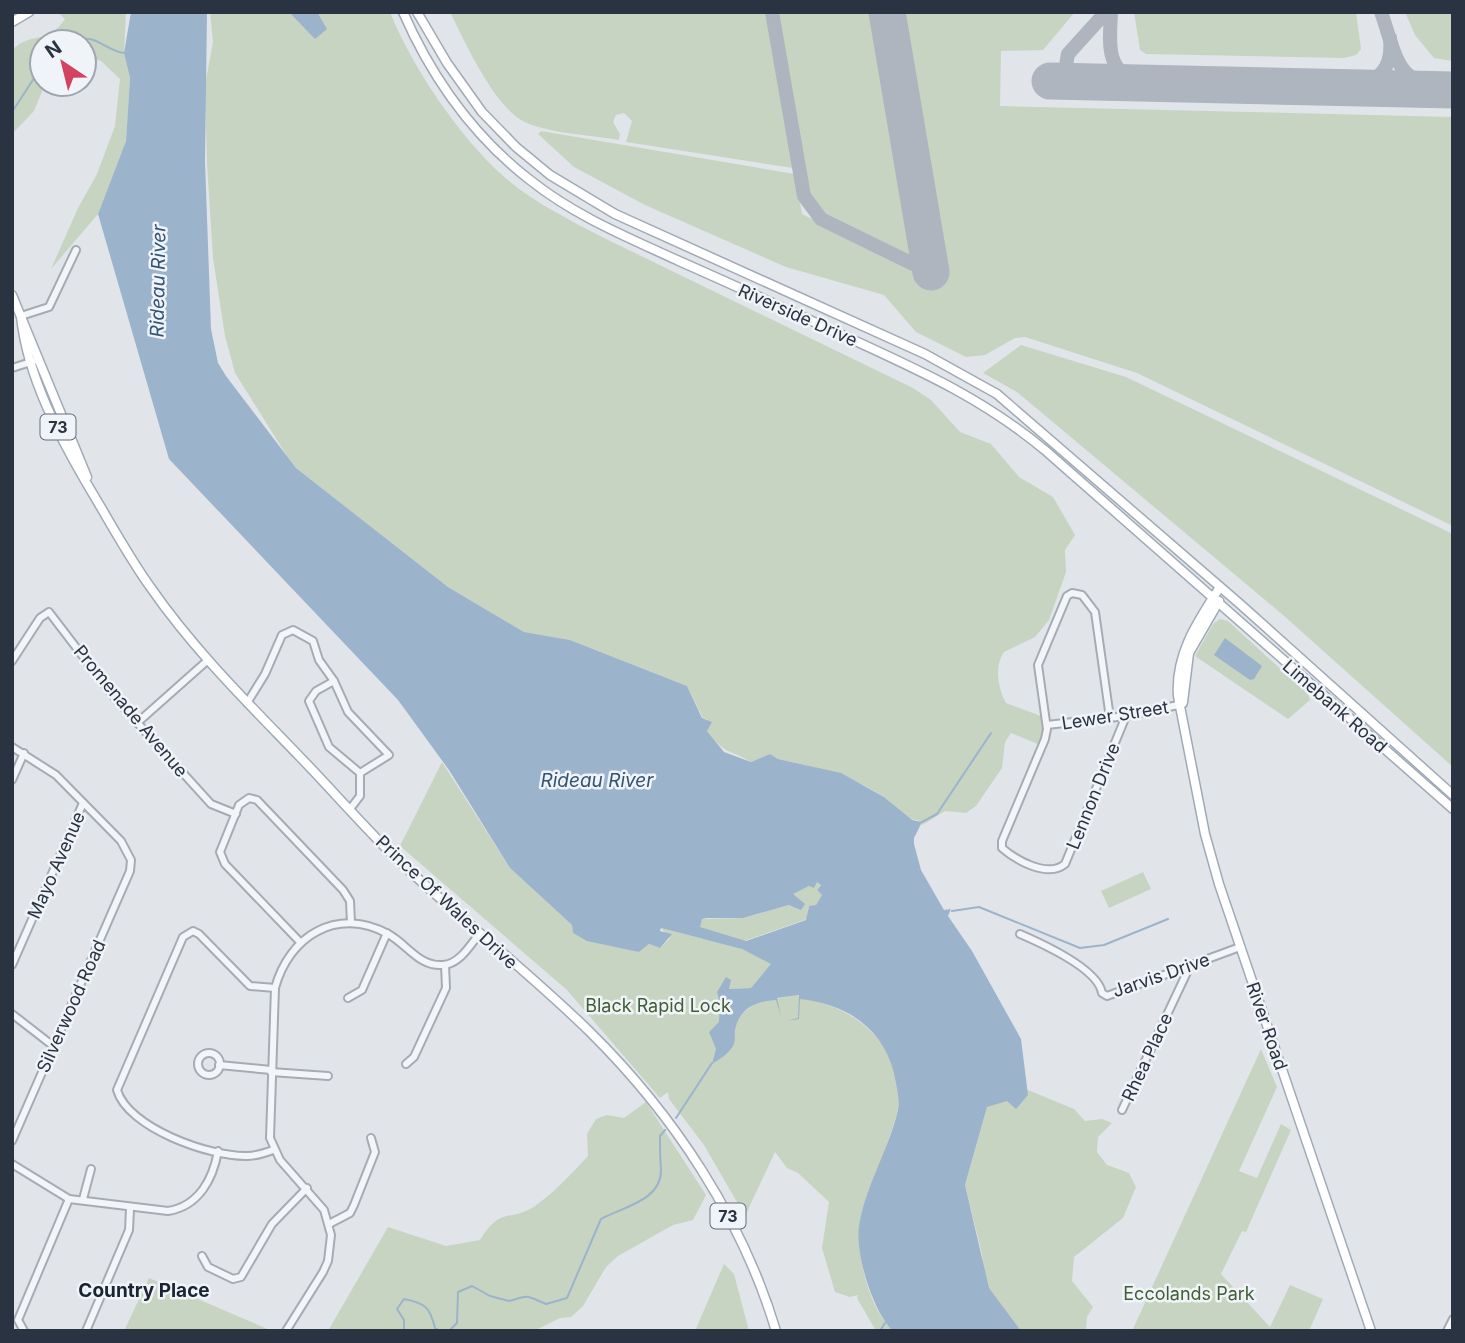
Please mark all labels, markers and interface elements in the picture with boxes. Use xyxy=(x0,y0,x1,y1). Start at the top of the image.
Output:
north arrow xyxy=(28,28,98,98)
text: N xyxy=(41,36,66,63)
water label: Rideau River xyxy=(146,224,170,338)
street label: Riverside Drive xyxy=(735,279,861,351)
road number: 73 xyxy=(41,414,76,440)
street label: Promenade Avenue xyxy=(70,641,192,781)
street label: Limebank Road xyxy=(1279,655,1391,757)
street label: Lewer Street xyxy=(1060,696,1170,734)
street label: Lennon Drive xyxy=(1062,740,1124,852)
water label: Rideau River xyxy=(541,769,654,792)
street label: Mayo Avenue xyxy=(23,808,89,922)
street label: Prince Of Wales Drive xyxy=(372,831,522,973)
street label: Silverwood Road xyxy=(32,936,110,1076)
street label: Jarvis Drive xyxy=(1110,949,1212,1001)
street label: River Road xyxy=(1242,979,1292,1073)
park label: Black Rapid Lock xyxy=(585,995,731,1016)
street label: Rhea Place xyxy=(1117,1010,1177,1104)
road number: 73 xyxy=(710,1204,746,1228)
district label: Country Place xyxy=(78,1279,210,1302)
park label: Eccolands Park xyxy=(1123,1283,1255,1304)

